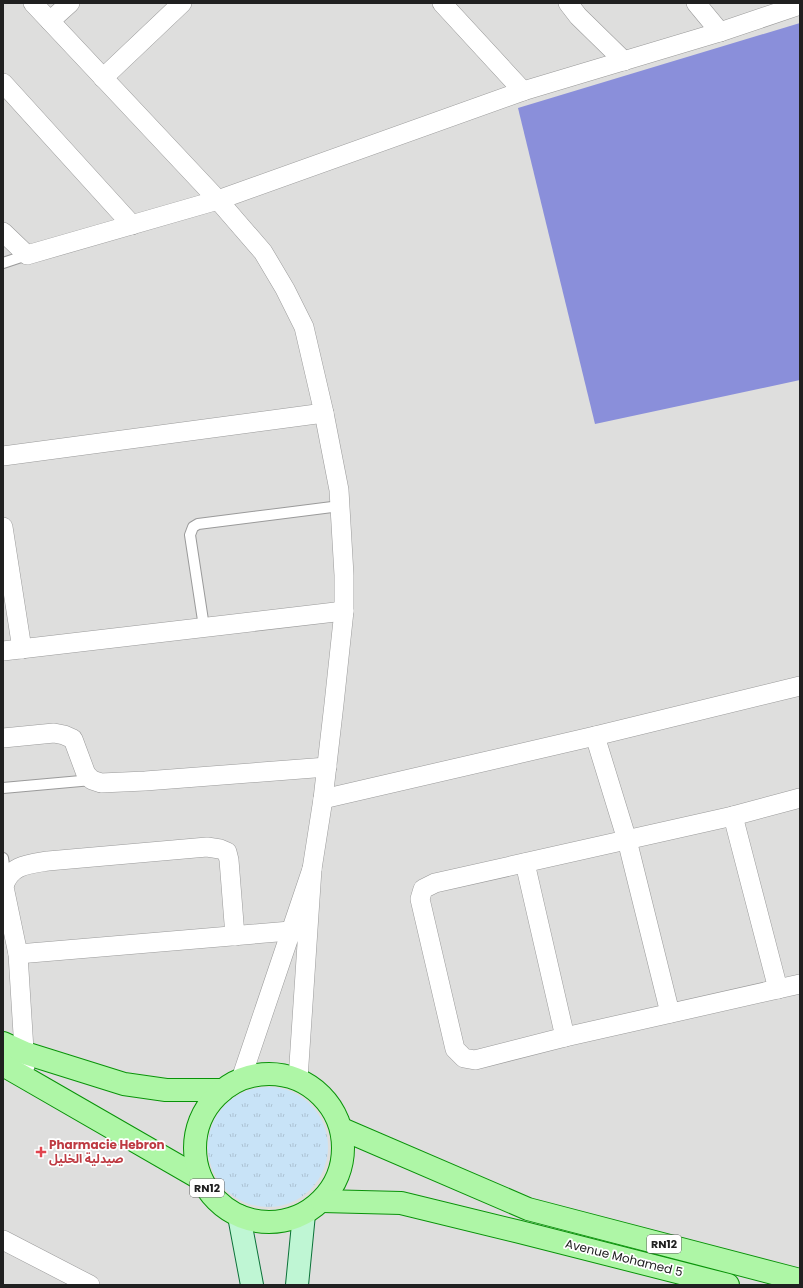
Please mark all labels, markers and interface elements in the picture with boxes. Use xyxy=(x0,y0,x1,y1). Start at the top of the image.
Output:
place label: Pharmacie Hebron صيدلية الخليل xyxy=(49,1136,165,1167)
marker: Pharmacie Hebron صيدلية الخليل xyxy=(36,1147,46,1157)
road number: RN12 xyxy=(190,1179,224,1197)
street label: Avenue Mohamed 5 xyxy=(563,1235,685,1280)
road number: RN12 xyxy=(647,1235,681,1253)

